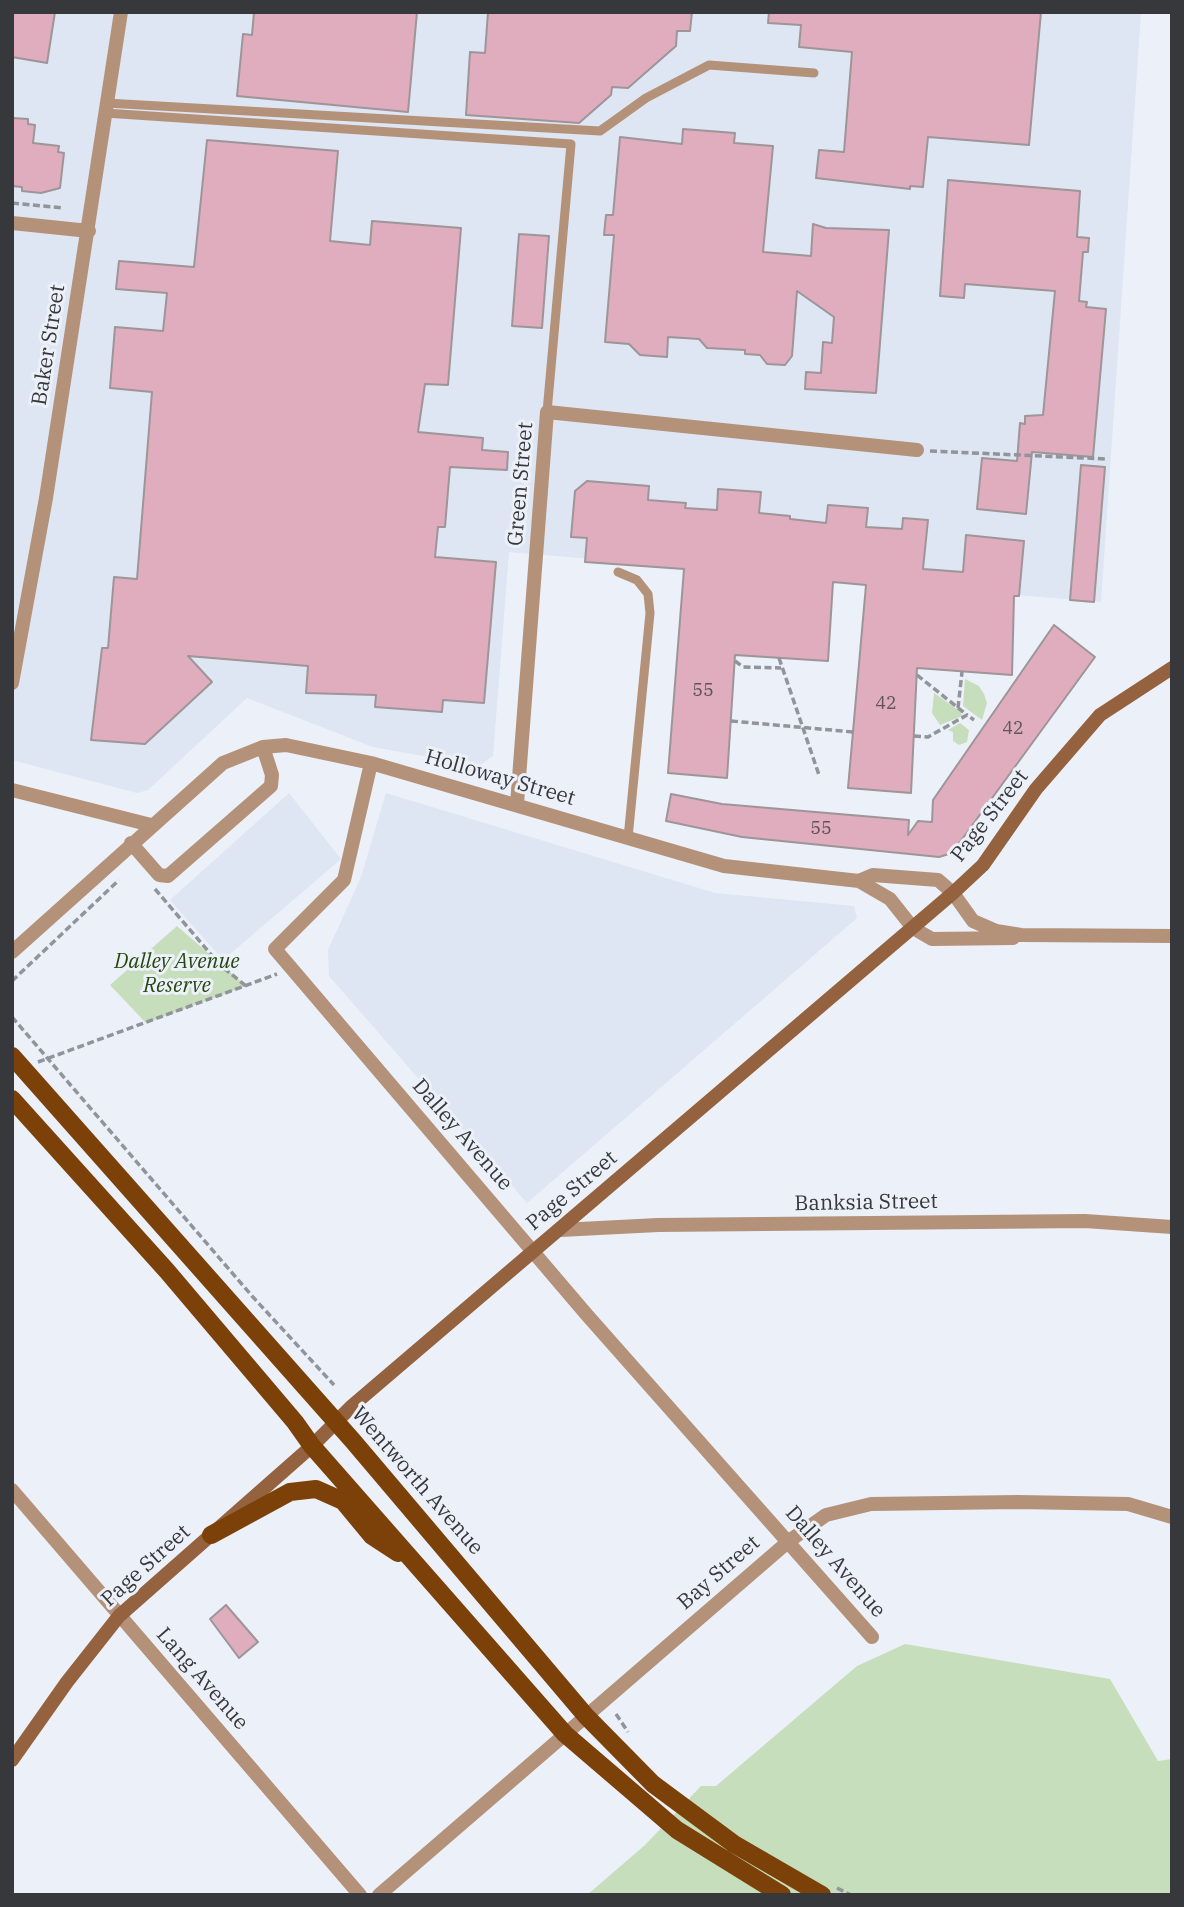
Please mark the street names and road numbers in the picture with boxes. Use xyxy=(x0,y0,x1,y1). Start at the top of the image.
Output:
street label: Baker Street xyxy=(27,283,71,407)
street label: Green Street xyxy=(503,421,539,547)
street label: Holloway Street xyxy=(422,745,578,811)
street label: Page Street xyxy=(946,765,1034,867)
street label: Dalley Avenue xyxy=(407,1074,517,1196)
street label: Page Street xyxy=(522,1146,622,1236)
street label: Banksia Street xyxy=(794,1189,938,1217)
street label: Wentworth Avenue xyxy=(346,1402,488,1560)
street label: Dalley Avenue xyxy=(780,1501,890,1623)
street label: Page Street xyxy=(96,1520,196,1612)
street label: Bay Street xyxy=(673,1531,765,1615)
street label: Lang Avenue xyxy=(151,1623,253,1735)

